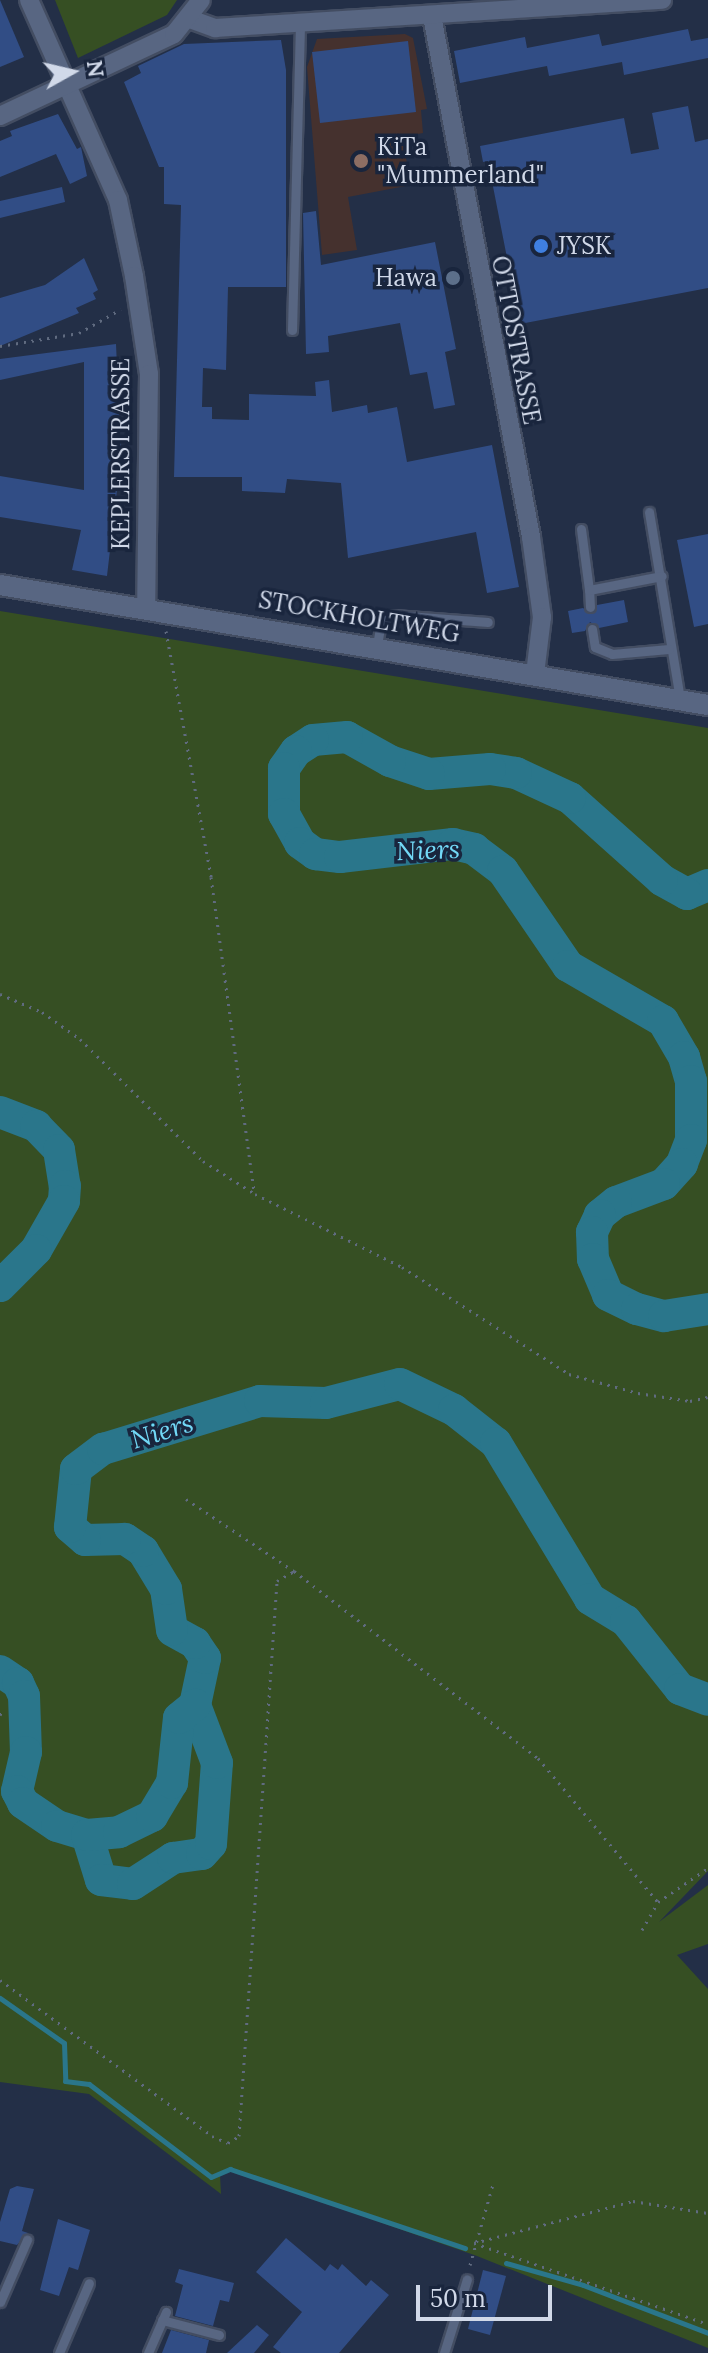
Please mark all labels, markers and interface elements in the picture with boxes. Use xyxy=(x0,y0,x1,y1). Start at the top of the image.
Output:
north arrow xyxy=(32,32,112,112)
text: N xyxy=(81,58,111,79)
place label: KiTa "Mummerland" xyxy=(377,133,544,189)
marker: KiTa "Mummerland" xyxy=(352,152,370,170)
place label: JYSK xyxy=(557,232,611,260)
marker: JYSK xyxy=(532,237,550,255)
street label: OTTOSTRASSE xyxy=(486,253,546,427)
place label: Hawa xyxy=(375,264,437,292)
marker: Hawa xyxy=(444,269,462,287)
street label: KEPLERSTRASSE xyxy=(107,358,135,550)
street label: STOCKHOLTWEG xyxy=(256,585,462,649)
water label: Niers xyxy=(396,833,460,867)
water label: Niers xyxy=(127,1407,197,1455)
scale bar xyxy=(420,2269,556,2319)
text: 50 m xyxy=(430,2283,486,2314)

